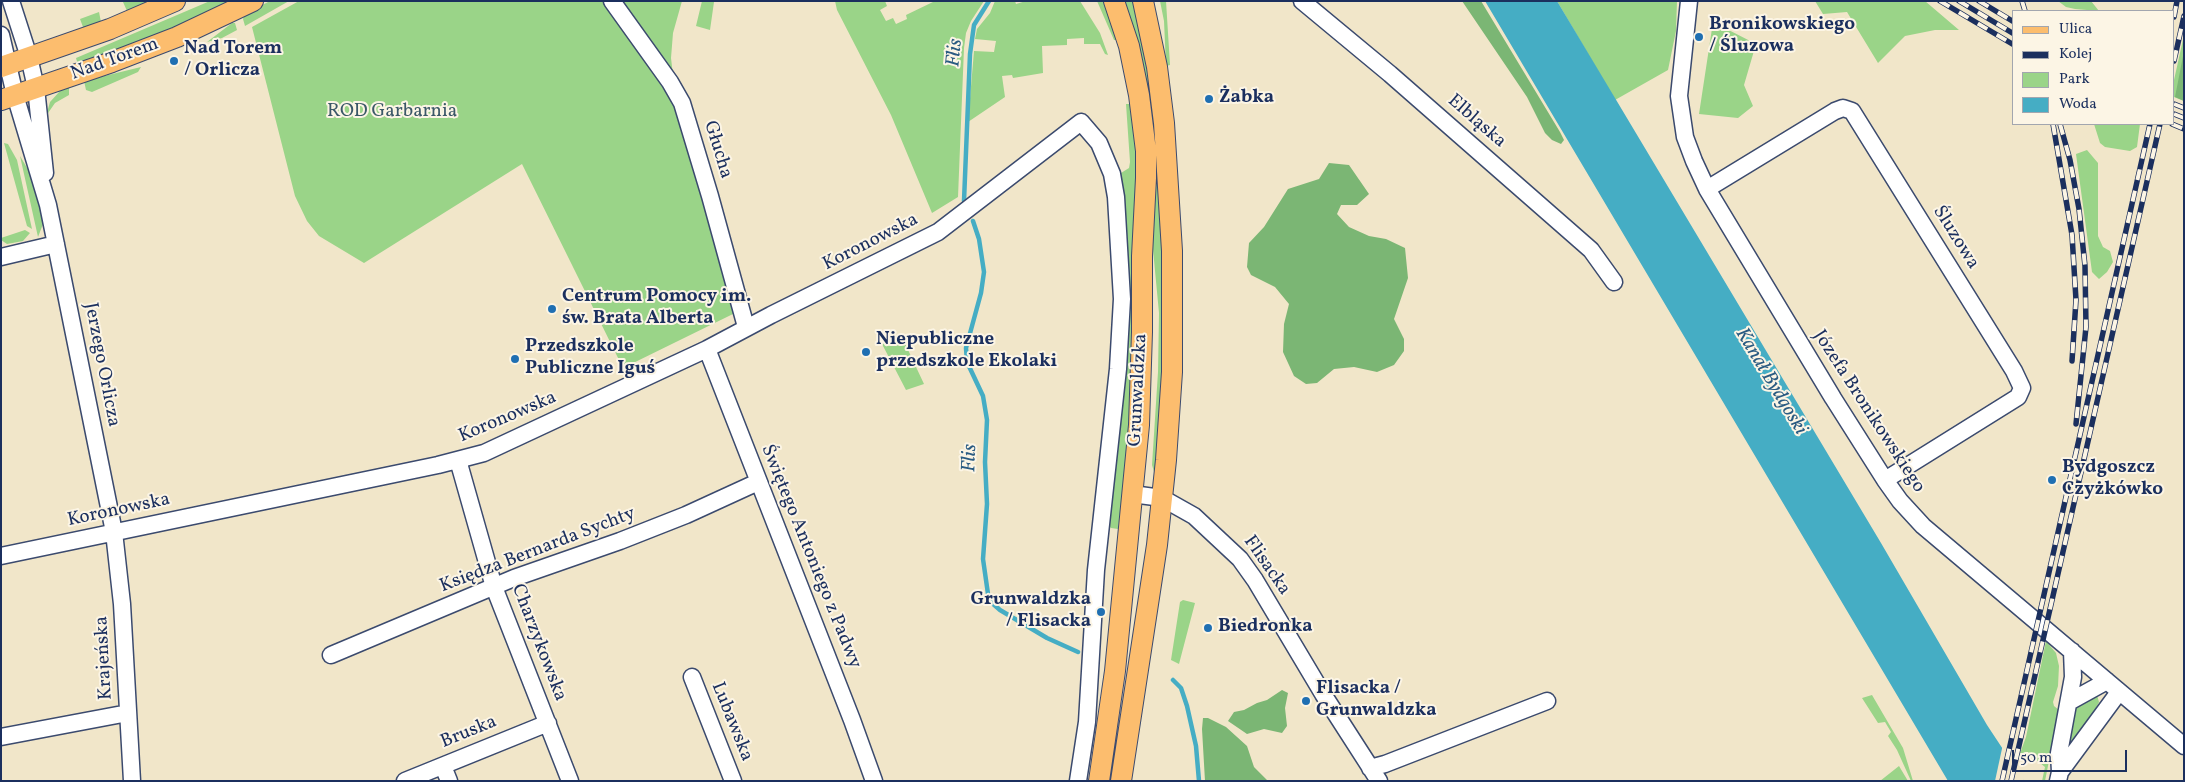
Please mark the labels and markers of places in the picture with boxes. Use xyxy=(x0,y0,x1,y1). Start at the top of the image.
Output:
place label: Bronikowskiego / Śluzowa xyxy=(1709,15,1855,59)
marker: Bronikowskiego / Śluzowa xyxy=(1693,31,1705,43)
place label: Nad Torem / Orlicza xyxy=(184,39,282,83)
marker: Nad Torem / Orlicza xyxy=(168,55,180,67)
place label: Żabka xyxy=(1219,88,1274,110)
marker: Żabka xyxy=(1203,93,1215,105)
place label: Centrum Pomocy im. św. Brata Alberta xyxy=(562,287,751,331)
marker: Centrum Pomocy im. św. Brata Alberta xyxy=(546,303,558,315)
place label: Niepubliczne przedszkole Ekolaki xyxy=(876,330,1057,374)
place label: Przedszkole Publiczne Iguś xyxy=(525,337,655,381)
marker: Niepubliczne przedszkole Ekolaki xyxy=(860,346,872,358)
marker: Przedszkole Publiczne Iguś xyxy=(509,353,521,365)
place label: Bydgoszcz Czyżkówko xyxy=(2062,458,2163,502)
marker: Bydgoszcz Czyżkówko xyxy=(2046,474,2058,486)
place label: Grunwaldzka / Flisacka xyxy=(970,590,1091,634)
marker: Grunwaldzka / Flisacka xyxy=(1095,606,1107,618)
place label: Biedronka xyxy=(1218,617,1313,639)
marker: Biedronka xyxy=(1202,622,1214,634)
place label: Flisacka / Grunwaldzka xyxy=(1316,679,1437,723)
marker: Flisacka / Grunwaldzka xyxy=(1300,695,1312,707)

